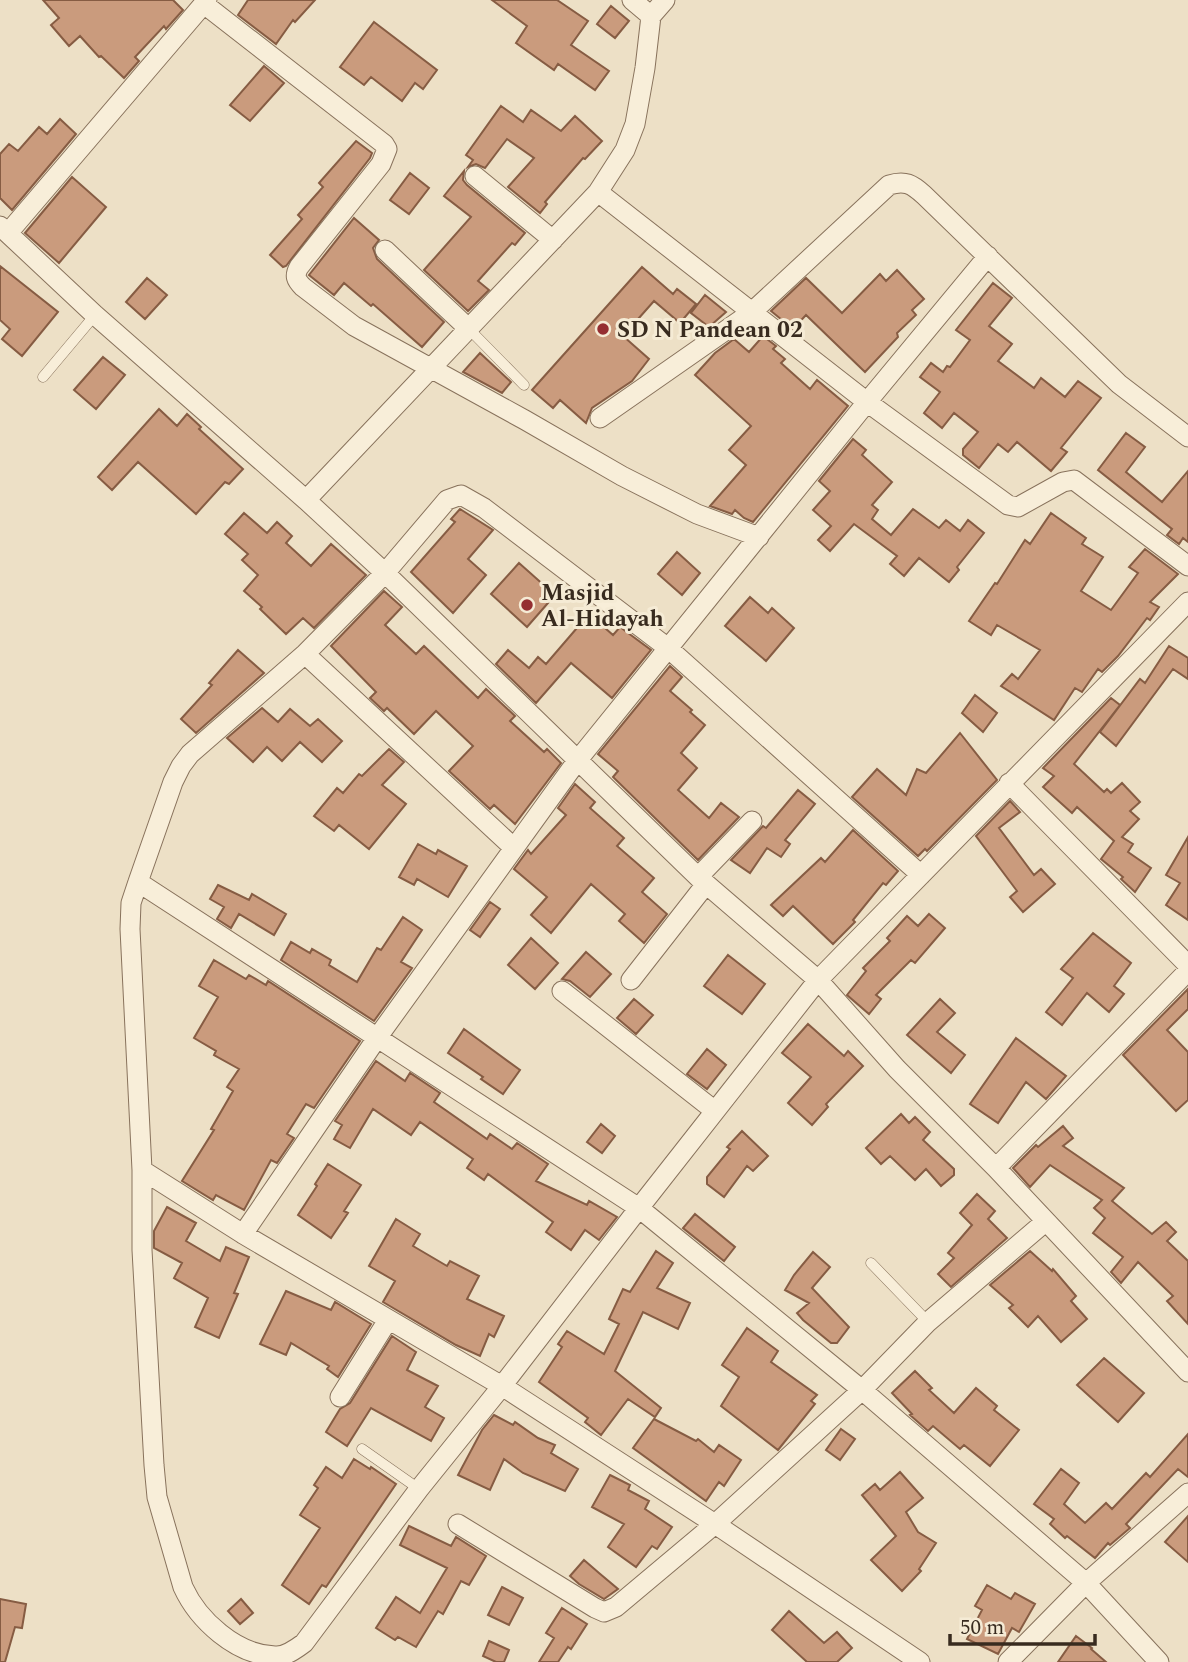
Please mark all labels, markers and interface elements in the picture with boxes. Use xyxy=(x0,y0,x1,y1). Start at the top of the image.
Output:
place label: SD N Pandean 02 xyxy=(617,313,803,348)
marker: SD N Pandean 02 xyxy=(595,321,611,337)
place label: Masjid Al-Hidayah xyxy=(541,576,664,637)
marker: Masjid Al-Hidayah xyxy=(519,597,535,613)
scale bar xyxy=(950,1602,1095,1646)
text: 50 m xyxy=(960,1612,1004,1644)

